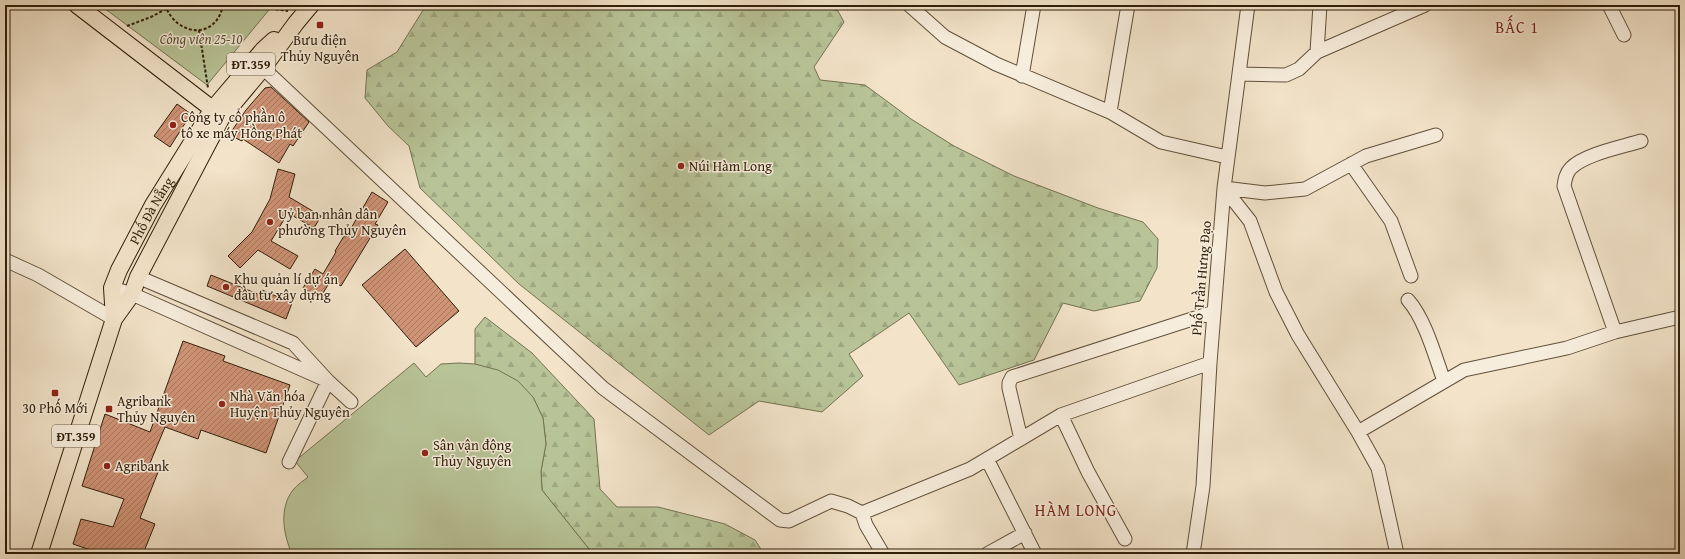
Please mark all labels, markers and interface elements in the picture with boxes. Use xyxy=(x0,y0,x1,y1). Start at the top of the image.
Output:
district label: BẤC 1 xyxy=(1495,14,1539,39)
marker: Bưu điện Thủy Nguyên xyxy=(315,20,325,30)
park label: Công viên 25-10 xyxy=(160,29,242,49)
place label: Bưu điện Thủy Nguyên xyxy=(281,30,359,66)
road number: ĐT.359 xyxy=(227,53,275,75)
place label: Công ty cổ phần ô tô xe máy Hồng Phát xyxy=(181,107,302,143)
marker: Công ty cổ phần ô tô xe máy Hồng Phát xyxy=(168,120,178,130)
place label: Núi Hàm Long xyxy=(689,156,772,176)
marker: Núi Hàm Long xyxy=(676,161,686,171)
street label: Phố Đà Nẵng xyxy=(124,173,178,248)
place label: Uỷ ban nhân dân phường Thủy Nguyên xyxy=(278,204,407,240)
marker: Uỷ ban nhân dân phường Thủy Nguyên xyxy=(265,217,275,227)
street label: Phố Trần Hưng Đạo xyxy=(1186,220,1216,336)
place label: Khu quản lí dự án đầu tư xây dựng xyxy=(234,269,338,305)
marker: Khu quản lí dự án đầu tư xây dựng xyxy=(221,282,231,292)
place label: Nhà Văn hóa Huyện Thủy Nguyên xyxy=(230,386,350,422)
marker: 30 Phố Mới xyxy=(50,388,60,398)
place label: Agribank Thủy Nguyên xyxy=(117,391,196,427)
place label: 30 Phố Mới xyxy=(22,398,88,418)
marker: Nhà Văn hóa Huyện Thủy Nguyên xyxy=(217,399,227,409)
marker: Agribank Thủy Nguyên xyxy=(104,404,114,414)
road number: ĐT.359 xyxy=(52,425,100,447)
place label: Sân vận động Thủy Nguyên xyxy=(433,435,512,471)
marker: Sân vận động Thủy Nguyên xyxy=(420,448,430,458)
place label: Agribank xyxy=(115,456,170,476)
marker: Agribank xyxy=(102,461,112,471)
district label: HÀM LONG xyxy=(1035,498,1117,522)

